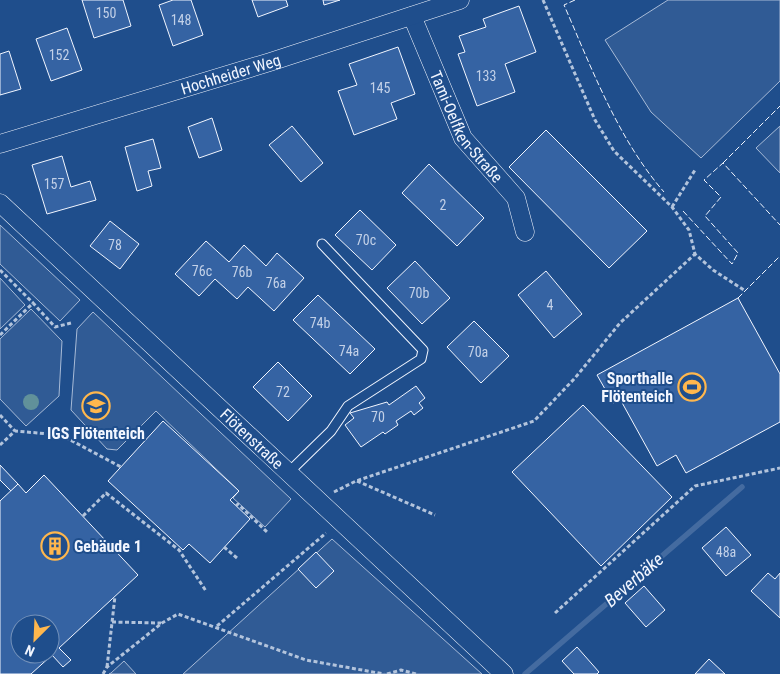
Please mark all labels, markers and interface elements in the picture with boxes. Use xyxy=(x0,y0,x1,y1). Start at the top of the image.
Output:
house number: 150 xyxy=(96,5,116,21)
house number: 148 xyxy=(171,12,191,28)
house number: 152 xyxy=(49,47,69,63)
street label: Hochheider Weg xyxy=(179,50,283,99)
street label: Tami-Oelfken-Straße xyxy=(426,68,507,186)
house number: 133 xyxy=(476,68,496,84)
house number: 145 xyxy=(370,80,390,96)
house number: 157 xyxy=(44,176,64,192)
house number: 2 xyxy=(440,197,447,213)
house number: 70c xyxy=(356,232,376,248)
house number: 78 xyxy=(108,237,122,253)
house number: 76c xyxy=(192,263,212,279)
house number: 76b xyxy=(232,264,252,280)
house number: 76a xyxy=(266,275,286,291)
house number: 70b xyxy=(409,285,429,301)
house number: 4 xyxy=(547,297,554,313)
house number: 74b xyxy=(310,315,330,331)
house number: 74a xyxy=(339,343,359,359)
house number: 70a xyxy=(468,344,488,360)
place label: Sporthalle Flötenteich xyxy=(601,369,673,406)
sports icon: Sporthalle Flötenteich xyxy=(677,372,707,402)
house number: 72 xyxy=(276,384,290,400)
school or university icon: IGS Flötenteich xyxy=(81,391,111,421)
street label: Flötenstraße xyxy=(216,405,287,473)
house number: 70 xyxy=(371,409,385,425)
place label: IGS Flötenteich xyxy=(47,424,145,443)
building icon: Gebäude 1 xyxy=(40,531,70,561)
place label: Gebäude 1 xyxy=(74,537,142,556)
house number: 48a xyxy=(716,544,736,560)
water label: Beverbäke xyxy=(600,548,667,611)
north arrow xyxy=(10,614,60,664)
text: N xyxy=(23,642,37,660)

